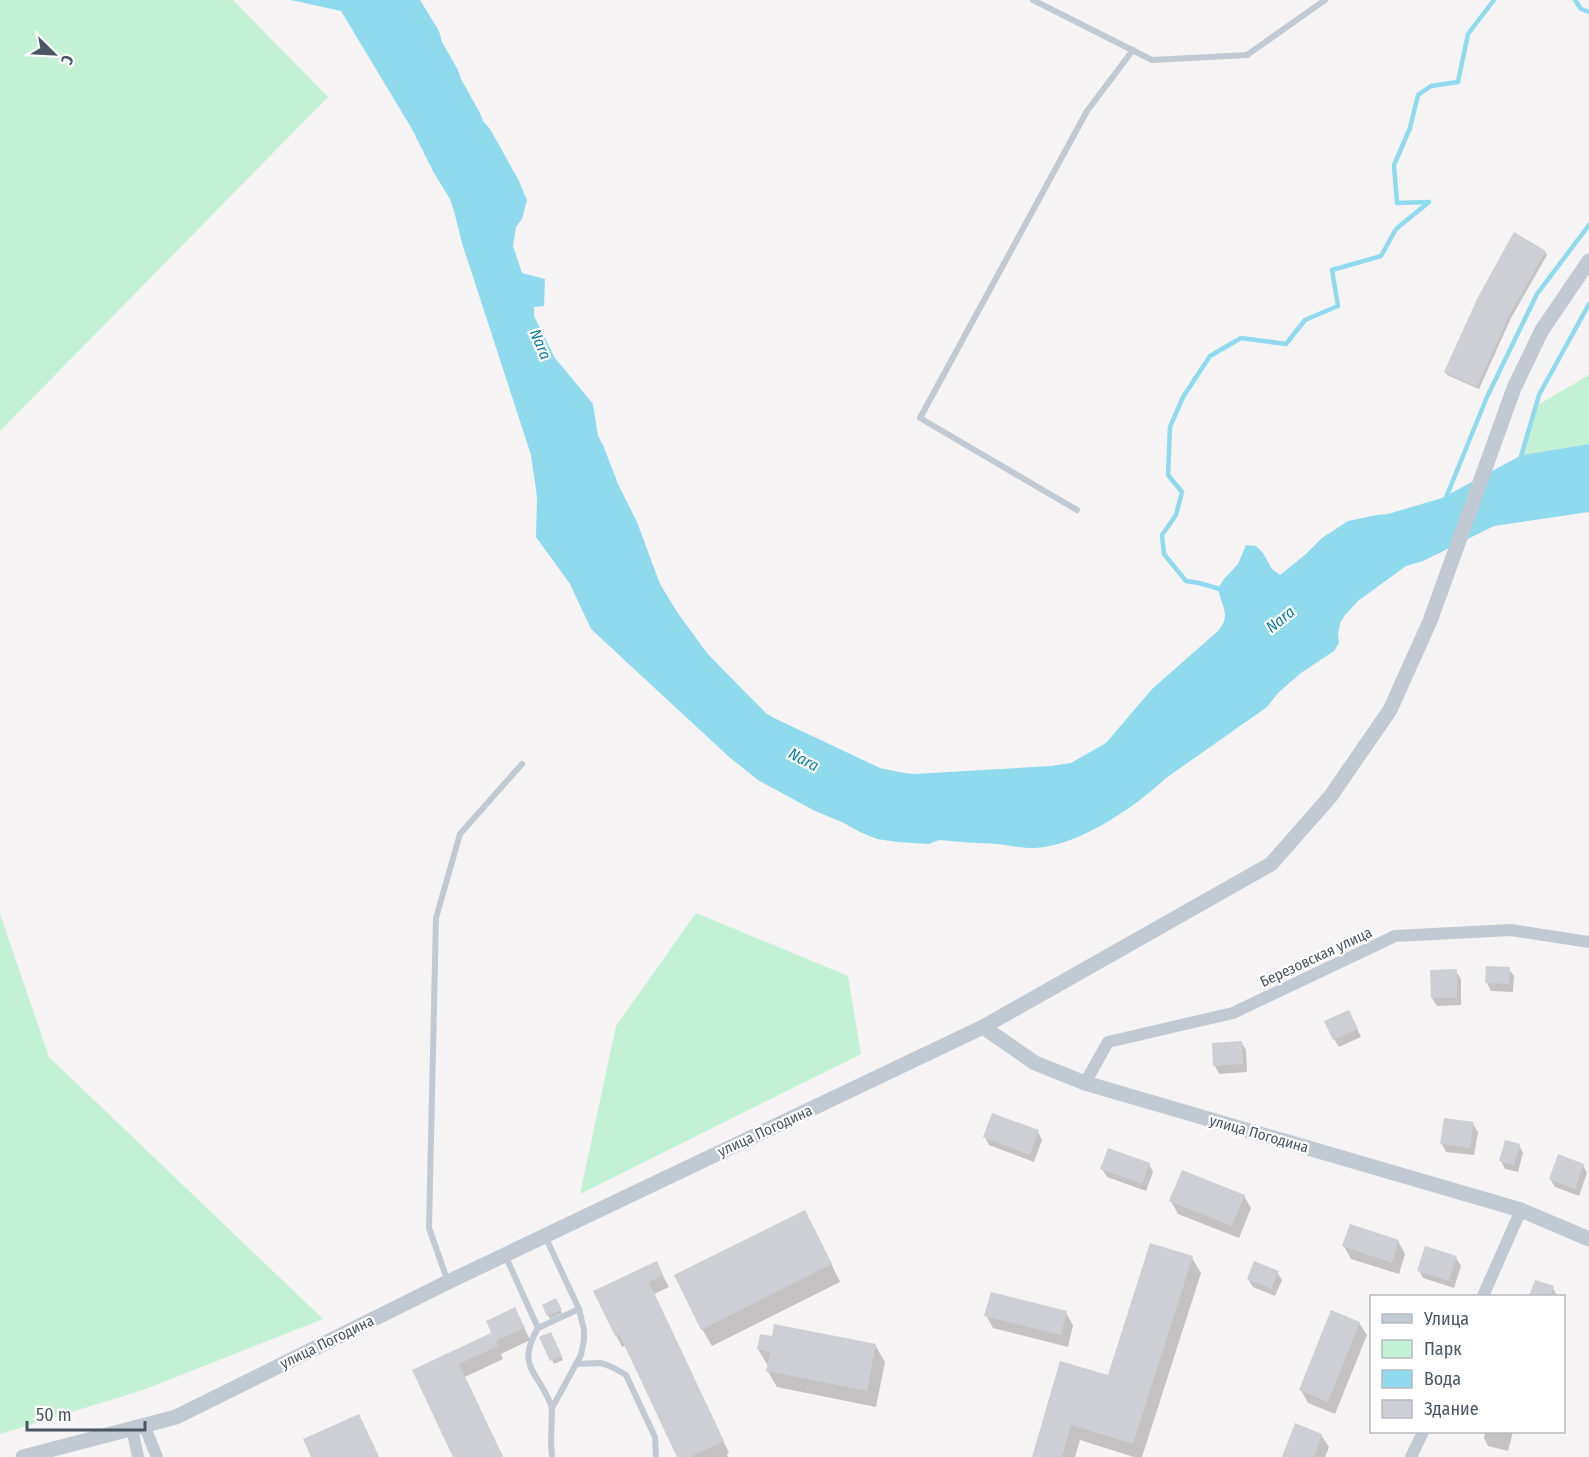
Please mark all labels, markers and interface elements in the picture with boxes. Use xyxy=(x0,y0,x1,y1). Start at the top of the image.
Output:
north arrow xyxy=(24,24,84,84)
text: С xyxy=(57,52,78,68)
water label: Nara xyxy=(526,326,555,362)
water label: Nara xyxy=(1262,602,1299,637)
water label: Nara xyxy=(785,744,822,775)
street label: Березовская улица xyxy=(1257,923,1375,991)
street label: улица Погодина xyxy=(715,1101,815,1161)
street label: улица Погодина xyxy=(1207,1111,1311,1157)
legend xyxy=(1370,1295,1565,1433)
text: Улица xyxy=(1423,1308,1469,1330)
street label: улица Погодина xyxy=(277,1312,377,1372)
text: Парк xyxy=(1424,1338,1462,1360)
text: Вода xyxy=(1424,1368,1461,1390)
scale bar xyxy=(27,1394,146,1432)
text: Здание xyxy=(1424,1398,1479,1420)
text: 50 m xyxy=(36,1404,72,1426)

